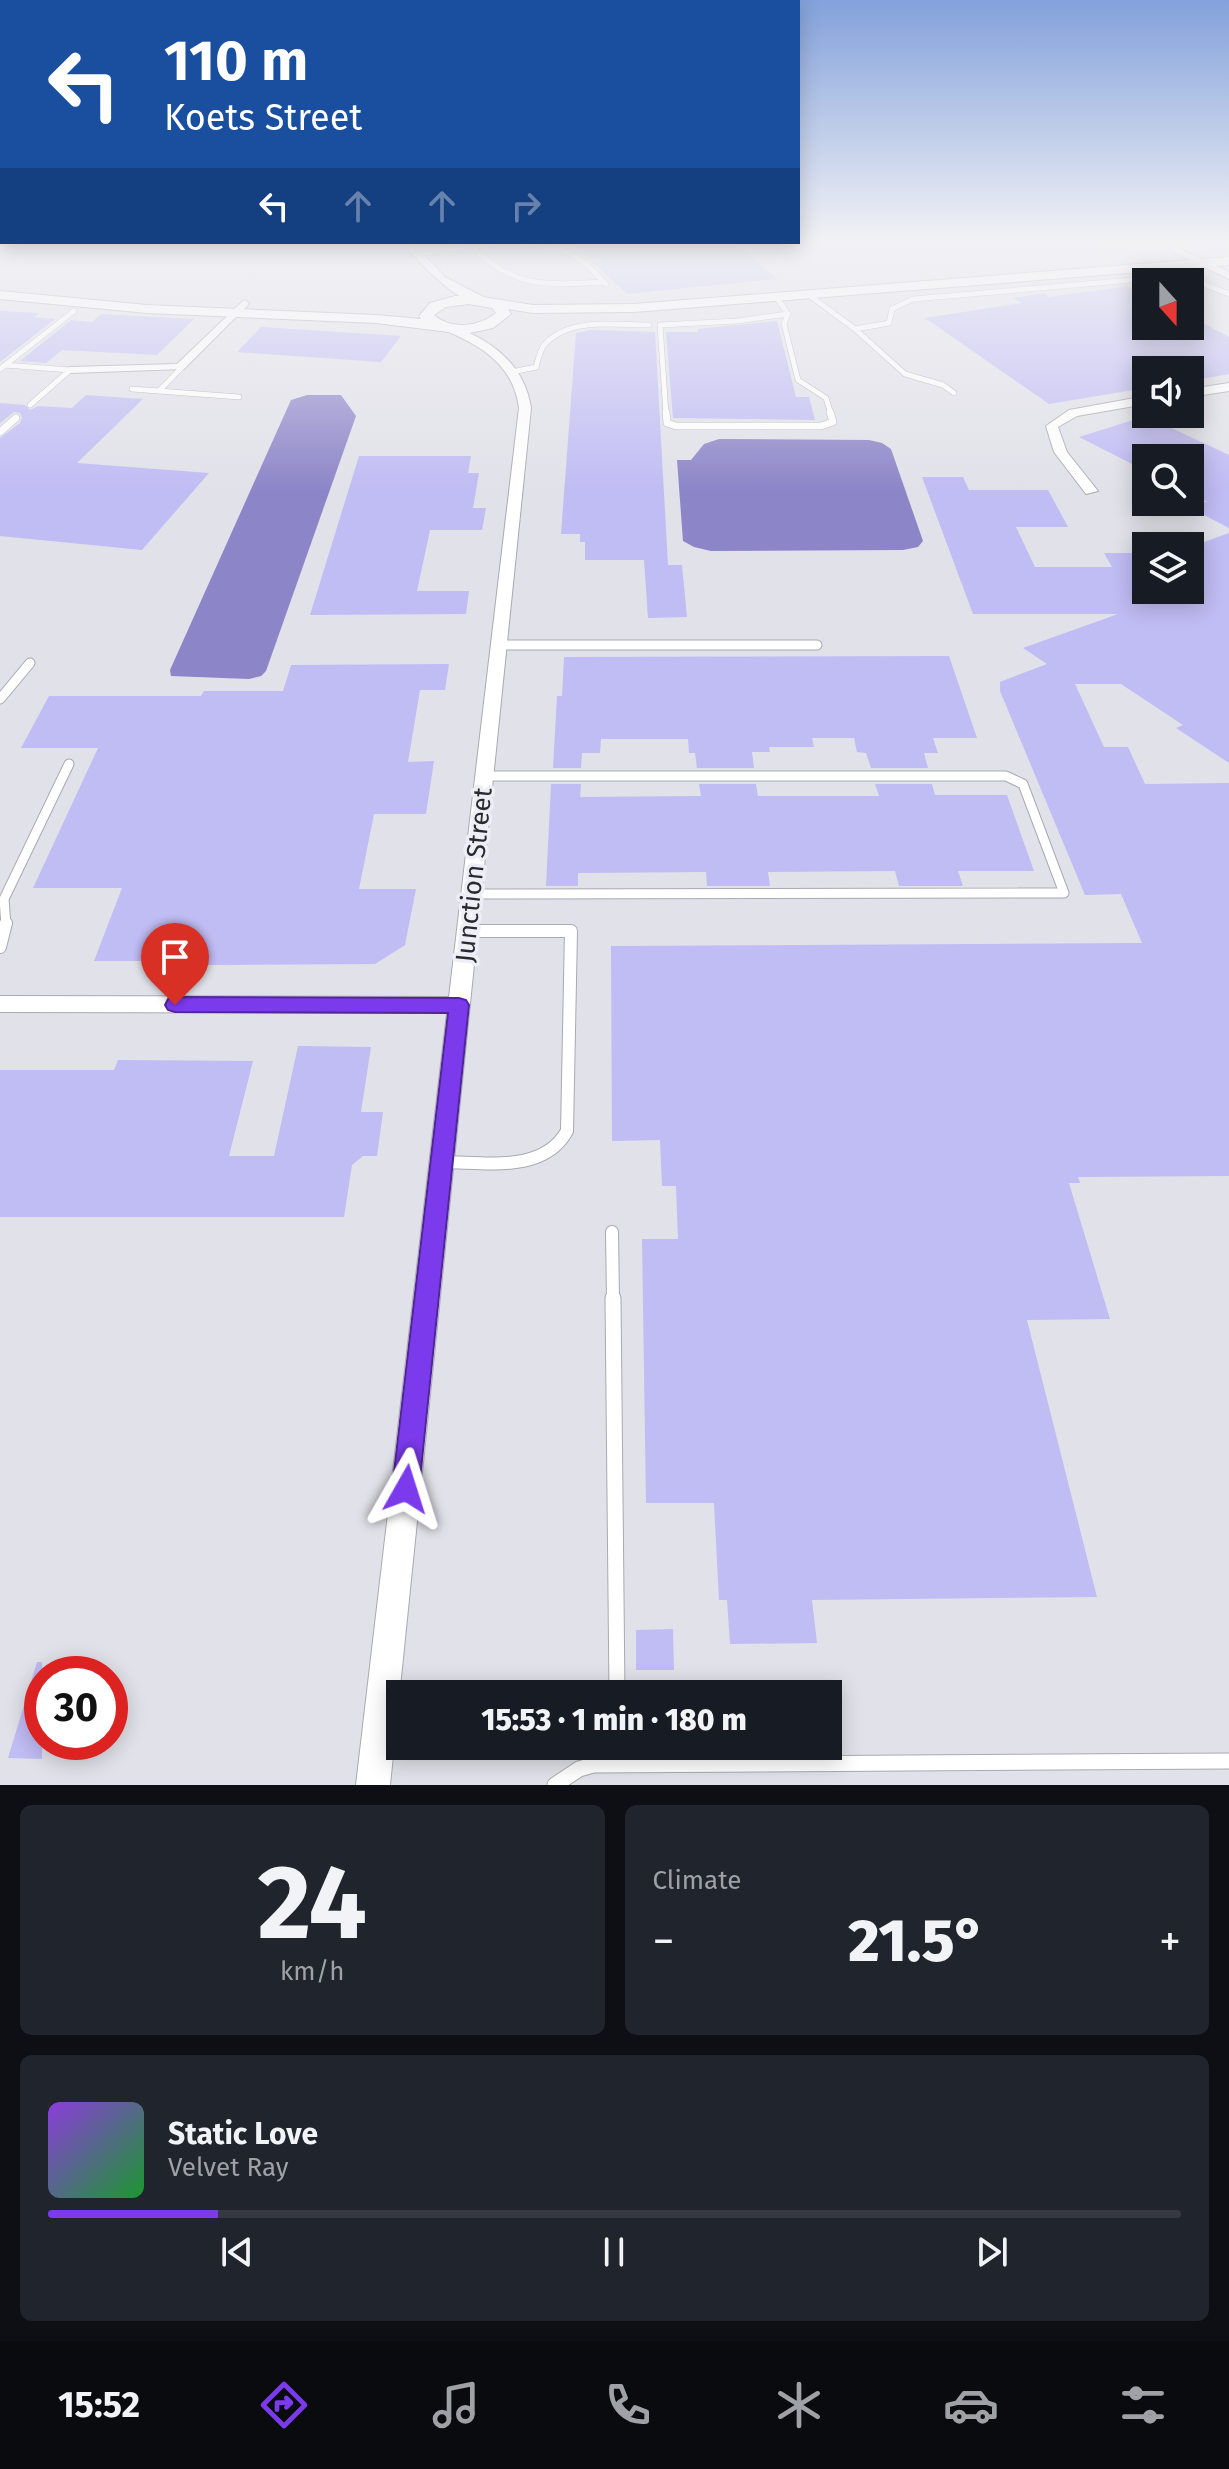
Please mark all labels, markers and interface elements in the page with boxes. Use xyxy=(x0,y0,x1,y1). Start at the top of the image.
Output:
text: 110 m xyxy=(164,28,308,95)
icon: left xyxy=(32,32,136,136)
text: Koets Street xyxy=(164,96,362,140)
icon: left xyxy=(252,184,296,228)
icon: ahead xyxy=(336,184,380,228)
icon: ahead xyxy=(420,184,464,228)
icon: right xyxy=(504,184,548,228)
north arrow xyxy=(1132,268,1204,340)
map controls xyxy=(1132,268,1204,604)
button: sound xyxy=(1132,356,1204,428)
button: search xyxy=(1132,444,1204,516)
button: layers xyxy=(1132,532,1204,604)
street label: Junction Street xyxy=(449,786,499,964)
pin xyxy=(141,923,209,1005)
icon: arrive xyxy=(153,935,197,979)
position arrow xyxy=(364,1447,448,1531)
speed limit sign: 30 xyxy=(24,1656,128,1760)
text: 15:53 · 1 min · 180 m xyxy=(481,1702,747,1738)
text: 24 xyxy=(257,1841,367,1966)
text: Climate xyxy=(653,1865,741,1896)
text: 21.5° xyxy=(848,1905,985,1977)
text: − xyxy=(653,1915,675,1968)
text: + xyxy=(1159,1915,1181,1968)
text: km/h xyxy=(280,1956,344,1987)
text: Static Love xyxy=(168,2116,318,2152)
text: Velvet Ray xyxy=(168,2152,288,2183)
icon: previous xyxy=(215,2230,259,2274)
icon: pause xyxy=(592,2230,636,2274)
icon: next xyxy=(970,2230,1014,2274)
icon: directions xyxy=(256,2377,312,2433)
icon: music xyxy=(428,2377,484,2433)
icon: phone xyxy=(600,2377,656,2433)
icon: climate xyxy=(771,2377,827,2433)
icon: car xyxy=(943,2377,999,2433)
icon: filters xyxy=(1115,2377,1171,2433)
text: 15:52 xyxy=(58,2383,140,2427)

